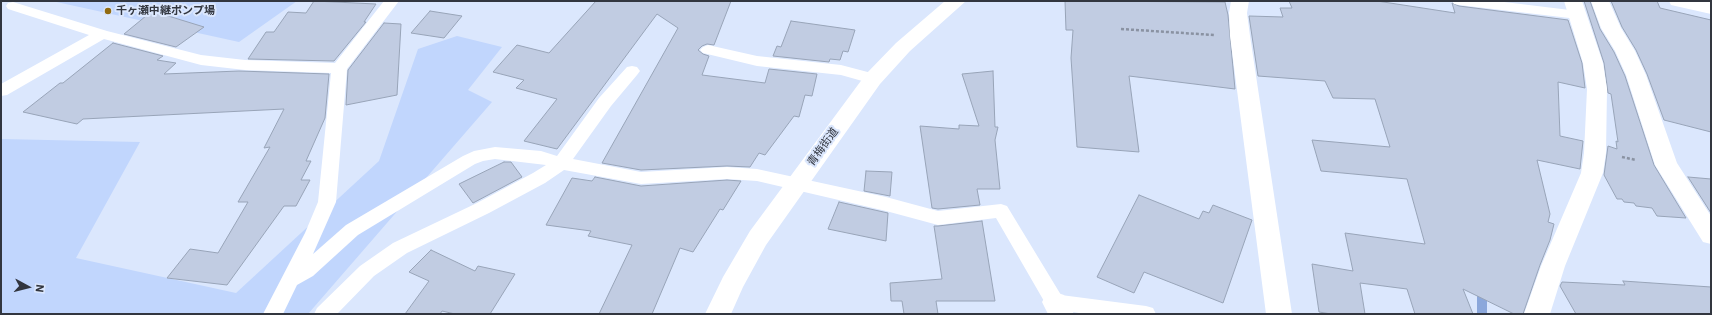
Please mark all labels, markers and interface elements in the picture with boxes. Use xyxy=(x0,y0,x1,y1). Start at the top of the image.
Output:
place label: 千ヶ瀬中継ポンプ場 xyxy=(116,4,215,18)
marker: 千ヶ瀬中継ポンプ場 xyxy=(103,6,113,16)
street label: 青梅街道 xyxy=(805,125,841,169)
north arrow xyxy=(8,267,48,307)
text: N xyxy=(32,284,47,293)

